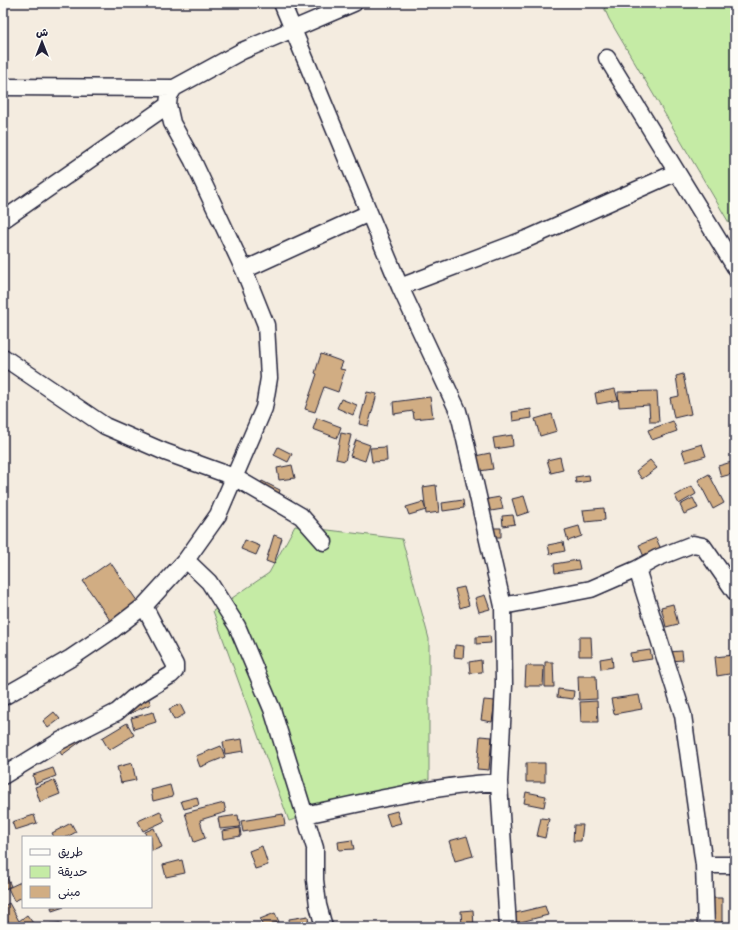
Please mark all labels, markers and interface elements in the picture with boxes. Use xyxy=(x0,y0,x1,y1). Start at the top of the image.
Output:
north arrow xyxy=(22,22,62,62)
text: ش xyxy=(36,24,48,42)
legend xyxy=(22,836,152,908)
text: طريق xyxy=(58,843,83,862)
text: حديقة xyxy=(58,863,87,882)
text: مبنى xyxy=(58,883,81,902)

